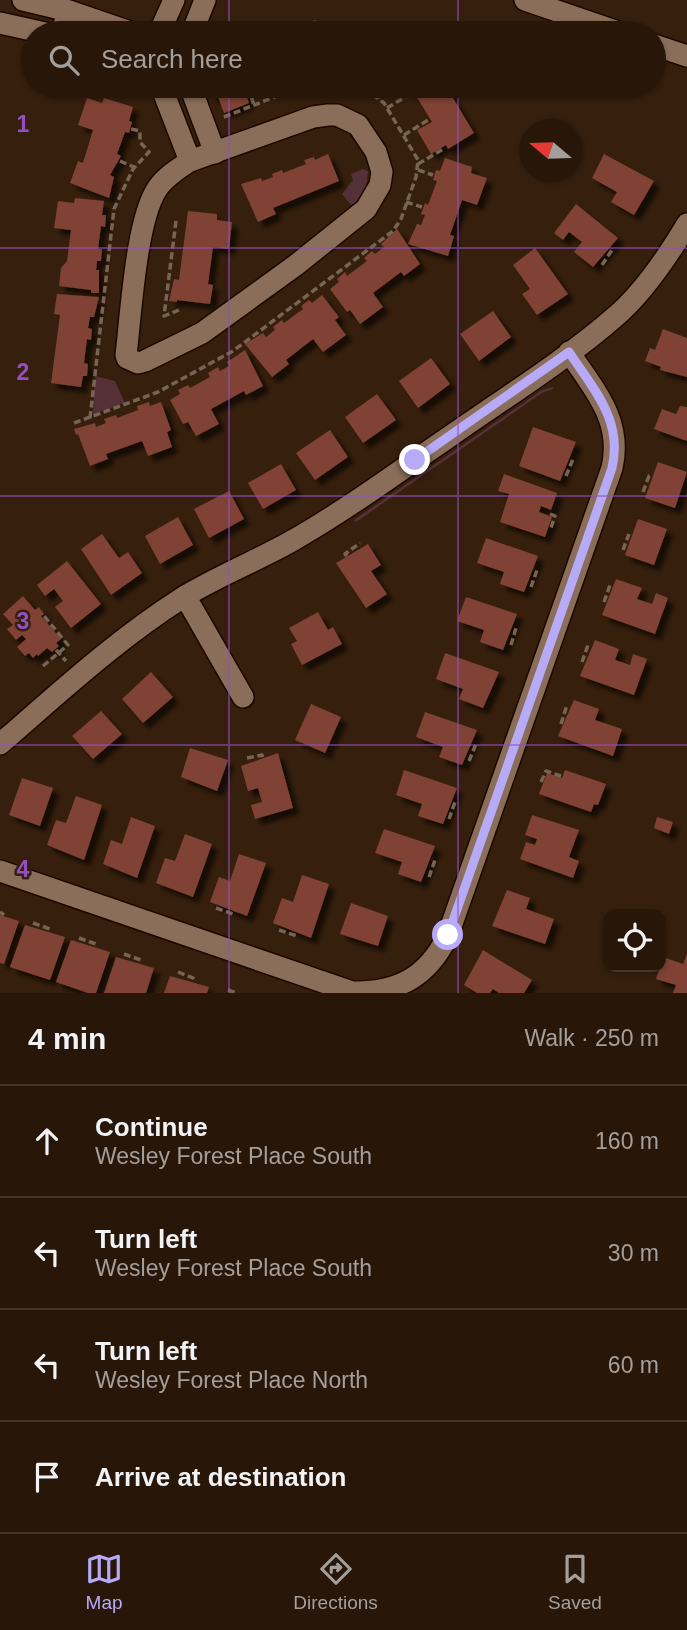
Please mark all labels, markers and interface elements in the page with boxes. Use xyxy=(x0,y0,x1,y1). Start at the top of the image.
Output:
search box xyxy=(21,21,666,98)
icon: search xyxy=(45,41,83,79)
text: Search here xyxy=(101,44,243,74)
text: 1 xyxy=(17,111,30,137)
north arrow xyxy=(519,119,582,182)
text: 2 xyxy=(17,359,29,385)
route end xyxy=(399,444,430,475)
text: 3 xyxy=(17,608,29,634)
text: 4 xyxy=(17,856,30,882)
map controls xyxy=(603,909,666,972)
button: locate xyxy=(603,909,666,972)
route start xyxy=(432,919,463,950)
text: 4 min xyxy=(28,1022,106,1055)
text: Walk · 250 m xyxy=(524,1025,659,1051)
text: Continue xyxy=(95,1112,208,1142)
icon: ahead xyxy=(28,1122,66,1160)
text: 160 m xyxy=(595,1128,659,1154)
text: Wesley Forest Place South xyxy=(95,1143,372,1169)
text: Turn left xyxy=(95,1224,197,1254)
icon: left xyxy=(28,1234,66,1272)
text: 30 m xyxy=(608,1240,659,1266)
text: Wesley Forest Place South xyxy=(95,1255,372,1281)
text: Turn left xyxy=(95,1336,197,1366)
icon: left xyxy=(28,1346,66,1384)
text: 60 m xyxy=(608,1352,659,1378)
text: Wesley Forest Place North xyxy=(95,1367,368,1393)
icon: arrive xyxy=(28,1458,66,1496)
text: Arrive at destination xyxy=(95,1462,346,1492)
tab: Map xyxy=(85,1550,123,1614)
tab: Directions xyxy=(293,1550,378,1614)
tab: Saved xyxy=(548,1550,602,1614)

